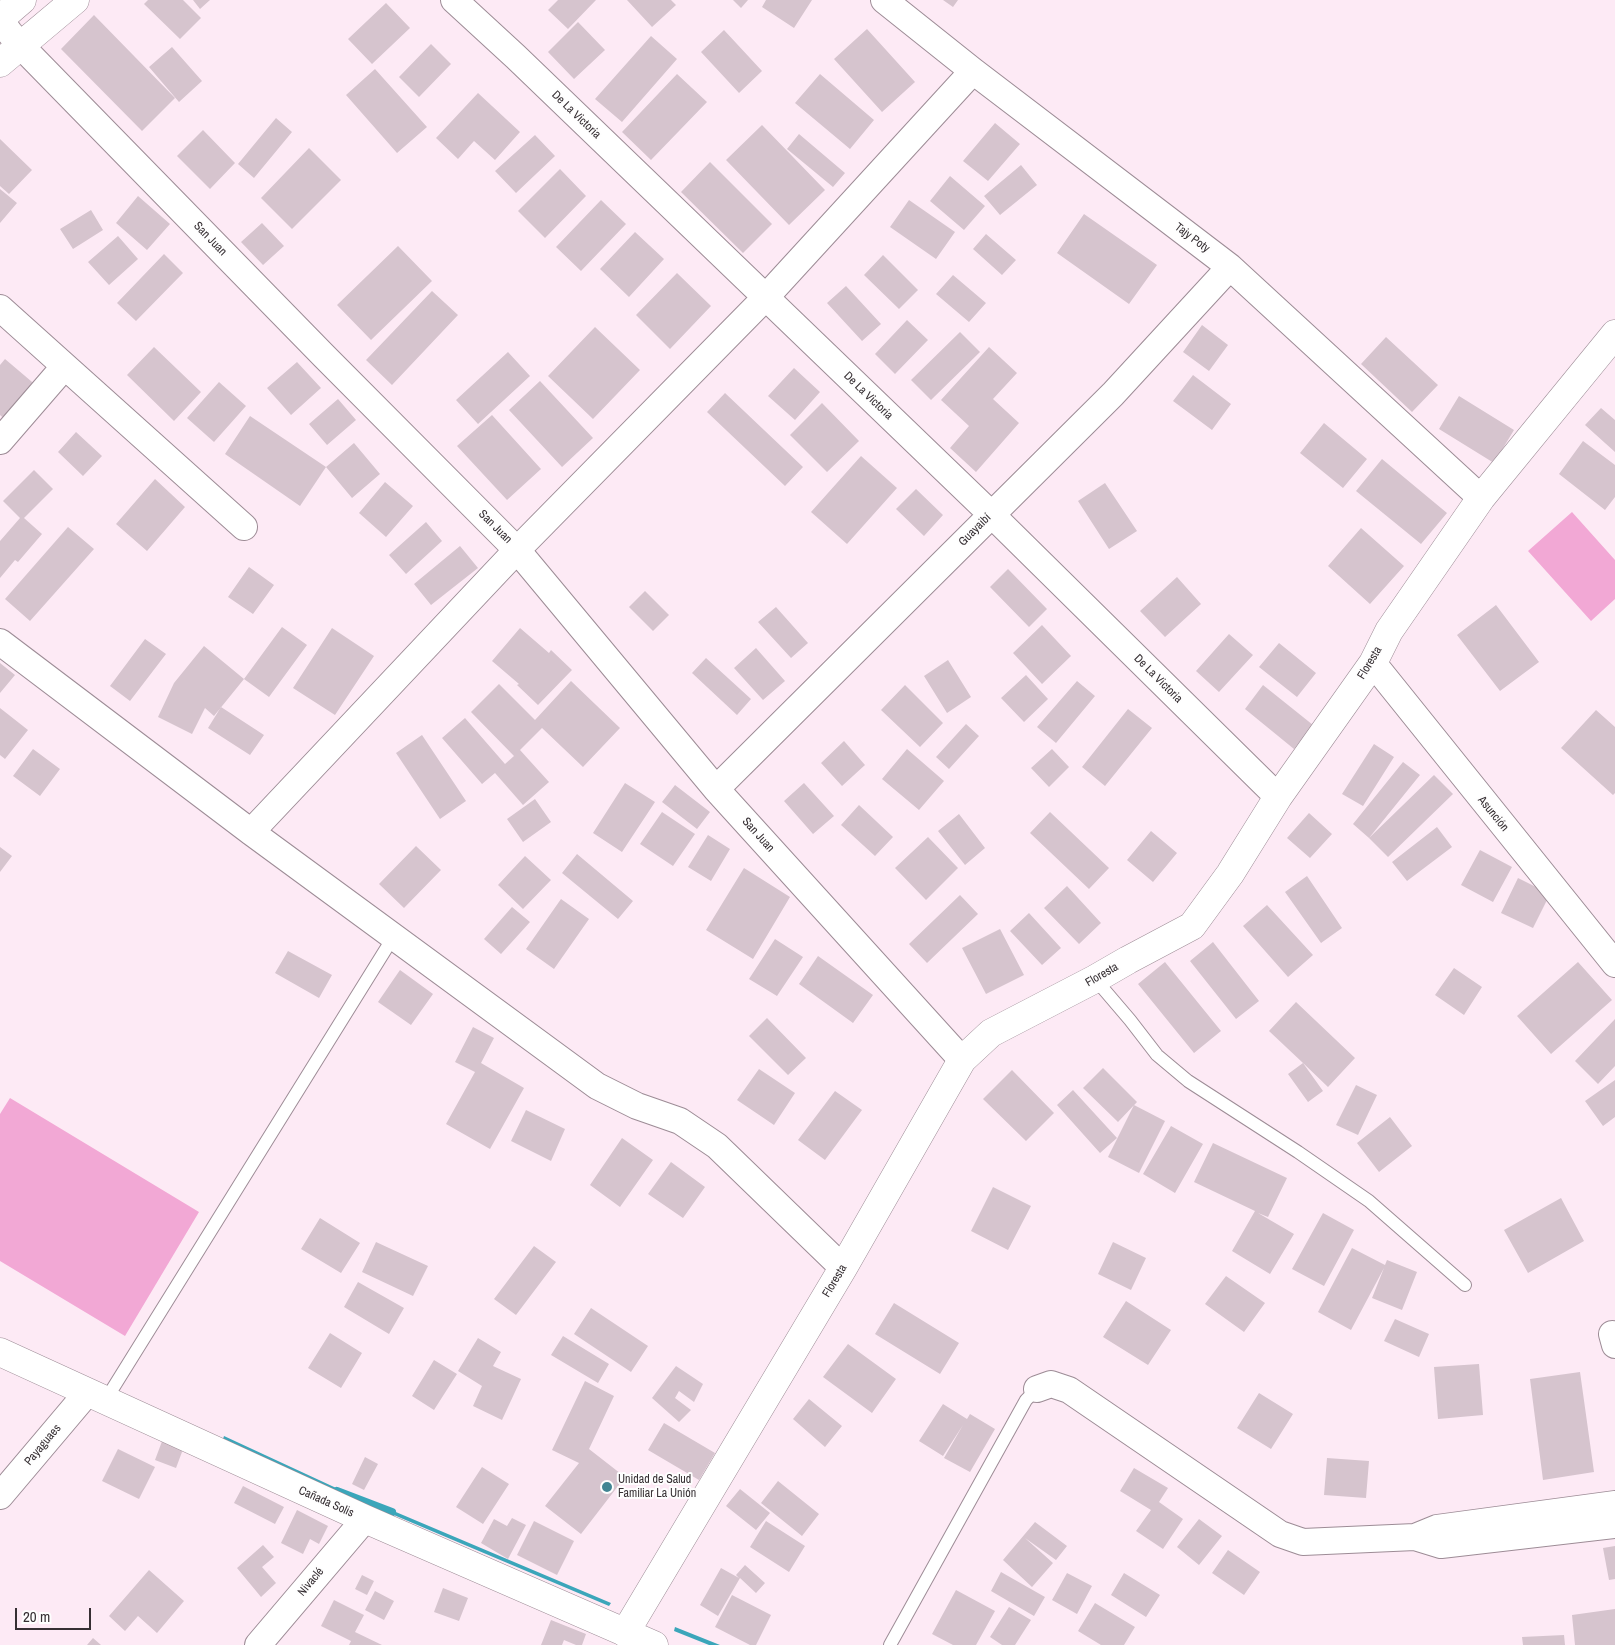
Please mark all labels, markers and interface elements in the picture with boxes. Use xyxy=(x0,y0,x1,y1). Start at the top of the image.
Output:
street label: De La Victoria xyxy=(548,88,604,142)
street label: San Juan xyxy=(190,219,230,259)
street label: Tajy Poty xyxy=(1172,220,1212,256)
street label: De La Victoria xyxy=(840,369,896,423)
street label: San Juan xyxy=(475,507,515,547)
street label: Guayaibí xyxy=(956,511,994,549)
street label: Floresta xyxy=(1355,644,1385,682)
street label: De La Victoria xyxy=(1131,652,1185,706)
street label: Asunción xyxy=(1474,794,1512,834)
street label: San Juan xyxy=(739,815,777,855)
street label: Floresta xyxy=(1083,960,1121,990)
street label: Floresta xyxy=(820,1262,850,1300)
street label: Payaguaes xyxy=(22,1422,64,1468)
place label: Unidad de Salud Familiar La Unión xyxy=(618,1473,696,1501)
marker: Unidad de Salud Familiar La Unión xyxy=(600,1480,614,1494)
street label: Cañada Solis xyxy=(296,1483,356,1521)
street label: Nivaclé xyxy=(295,1565,327,1599)
scale bar xyxy=(18,1598,94,1630)
text: 20 m xyxy=(23,1606,50,1627)

